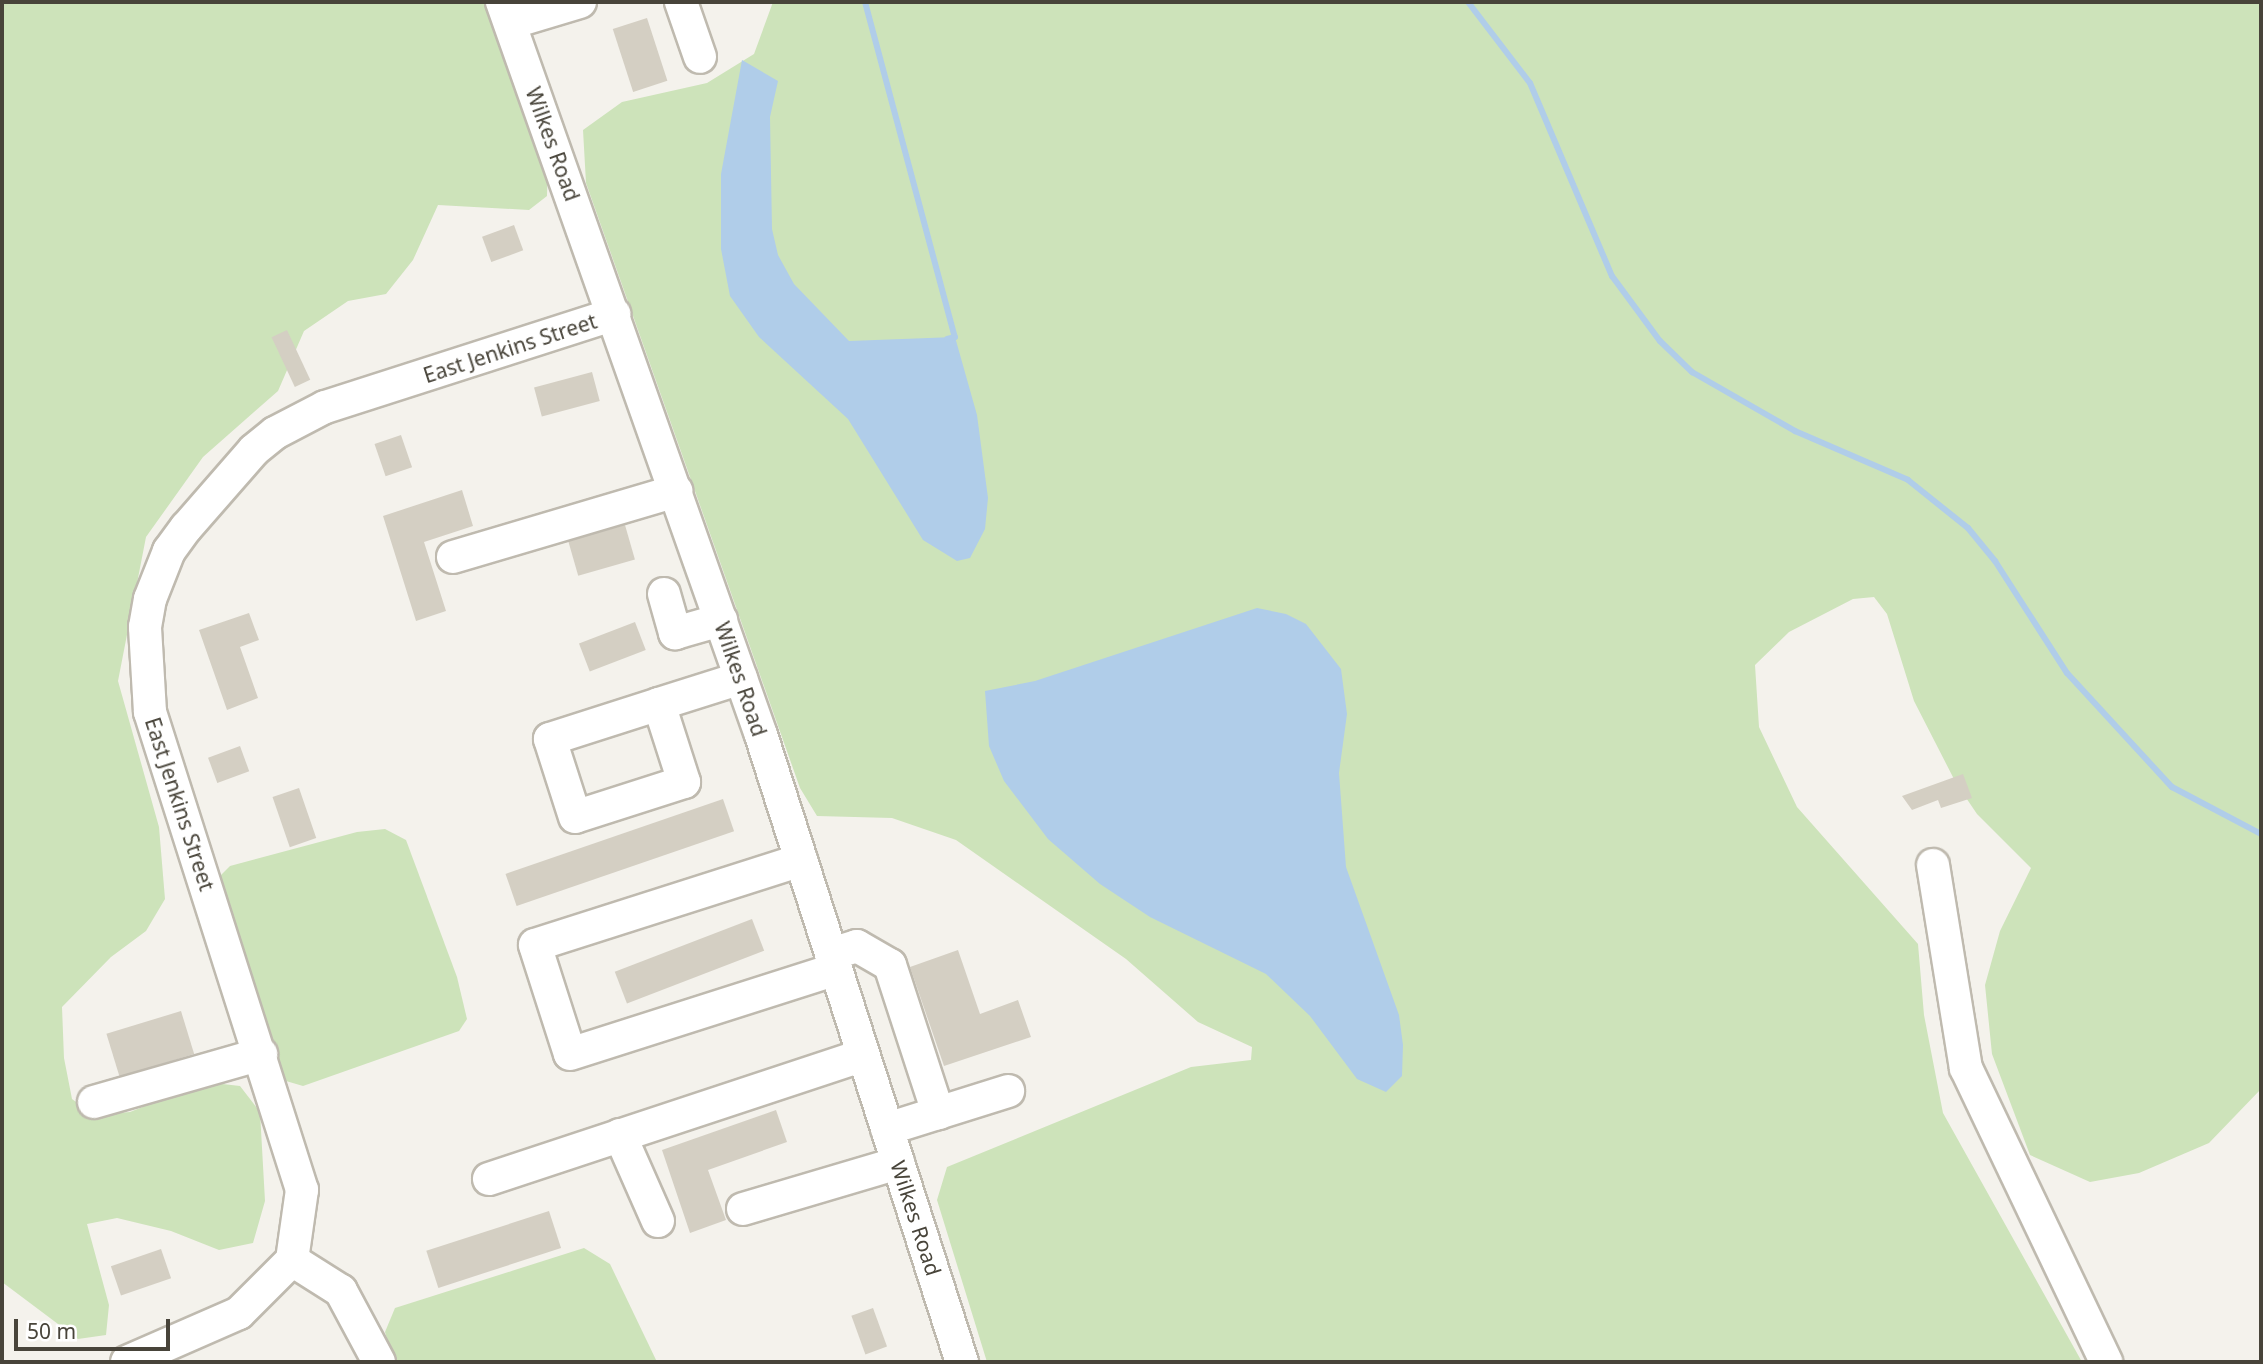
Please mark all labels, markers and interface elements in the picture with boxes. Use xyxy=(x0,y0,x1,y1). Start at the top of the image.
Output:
street label: Wilkes Road xyxy=(521,84,585,204)
street label: East Jenkins Street xyxy=(420,308,600,388)
street label: Wilkes Road xyxy=(710,618,772,740)
street label: East Jenkins Street xyxy=(140,714,220,894)
street label: Wilkes Road xyxy=(886,1157,946,1279)
scale bar xyxy=(18,1304,173,1348)
text: 50 m xyxy=(27,1317,76,1345)

